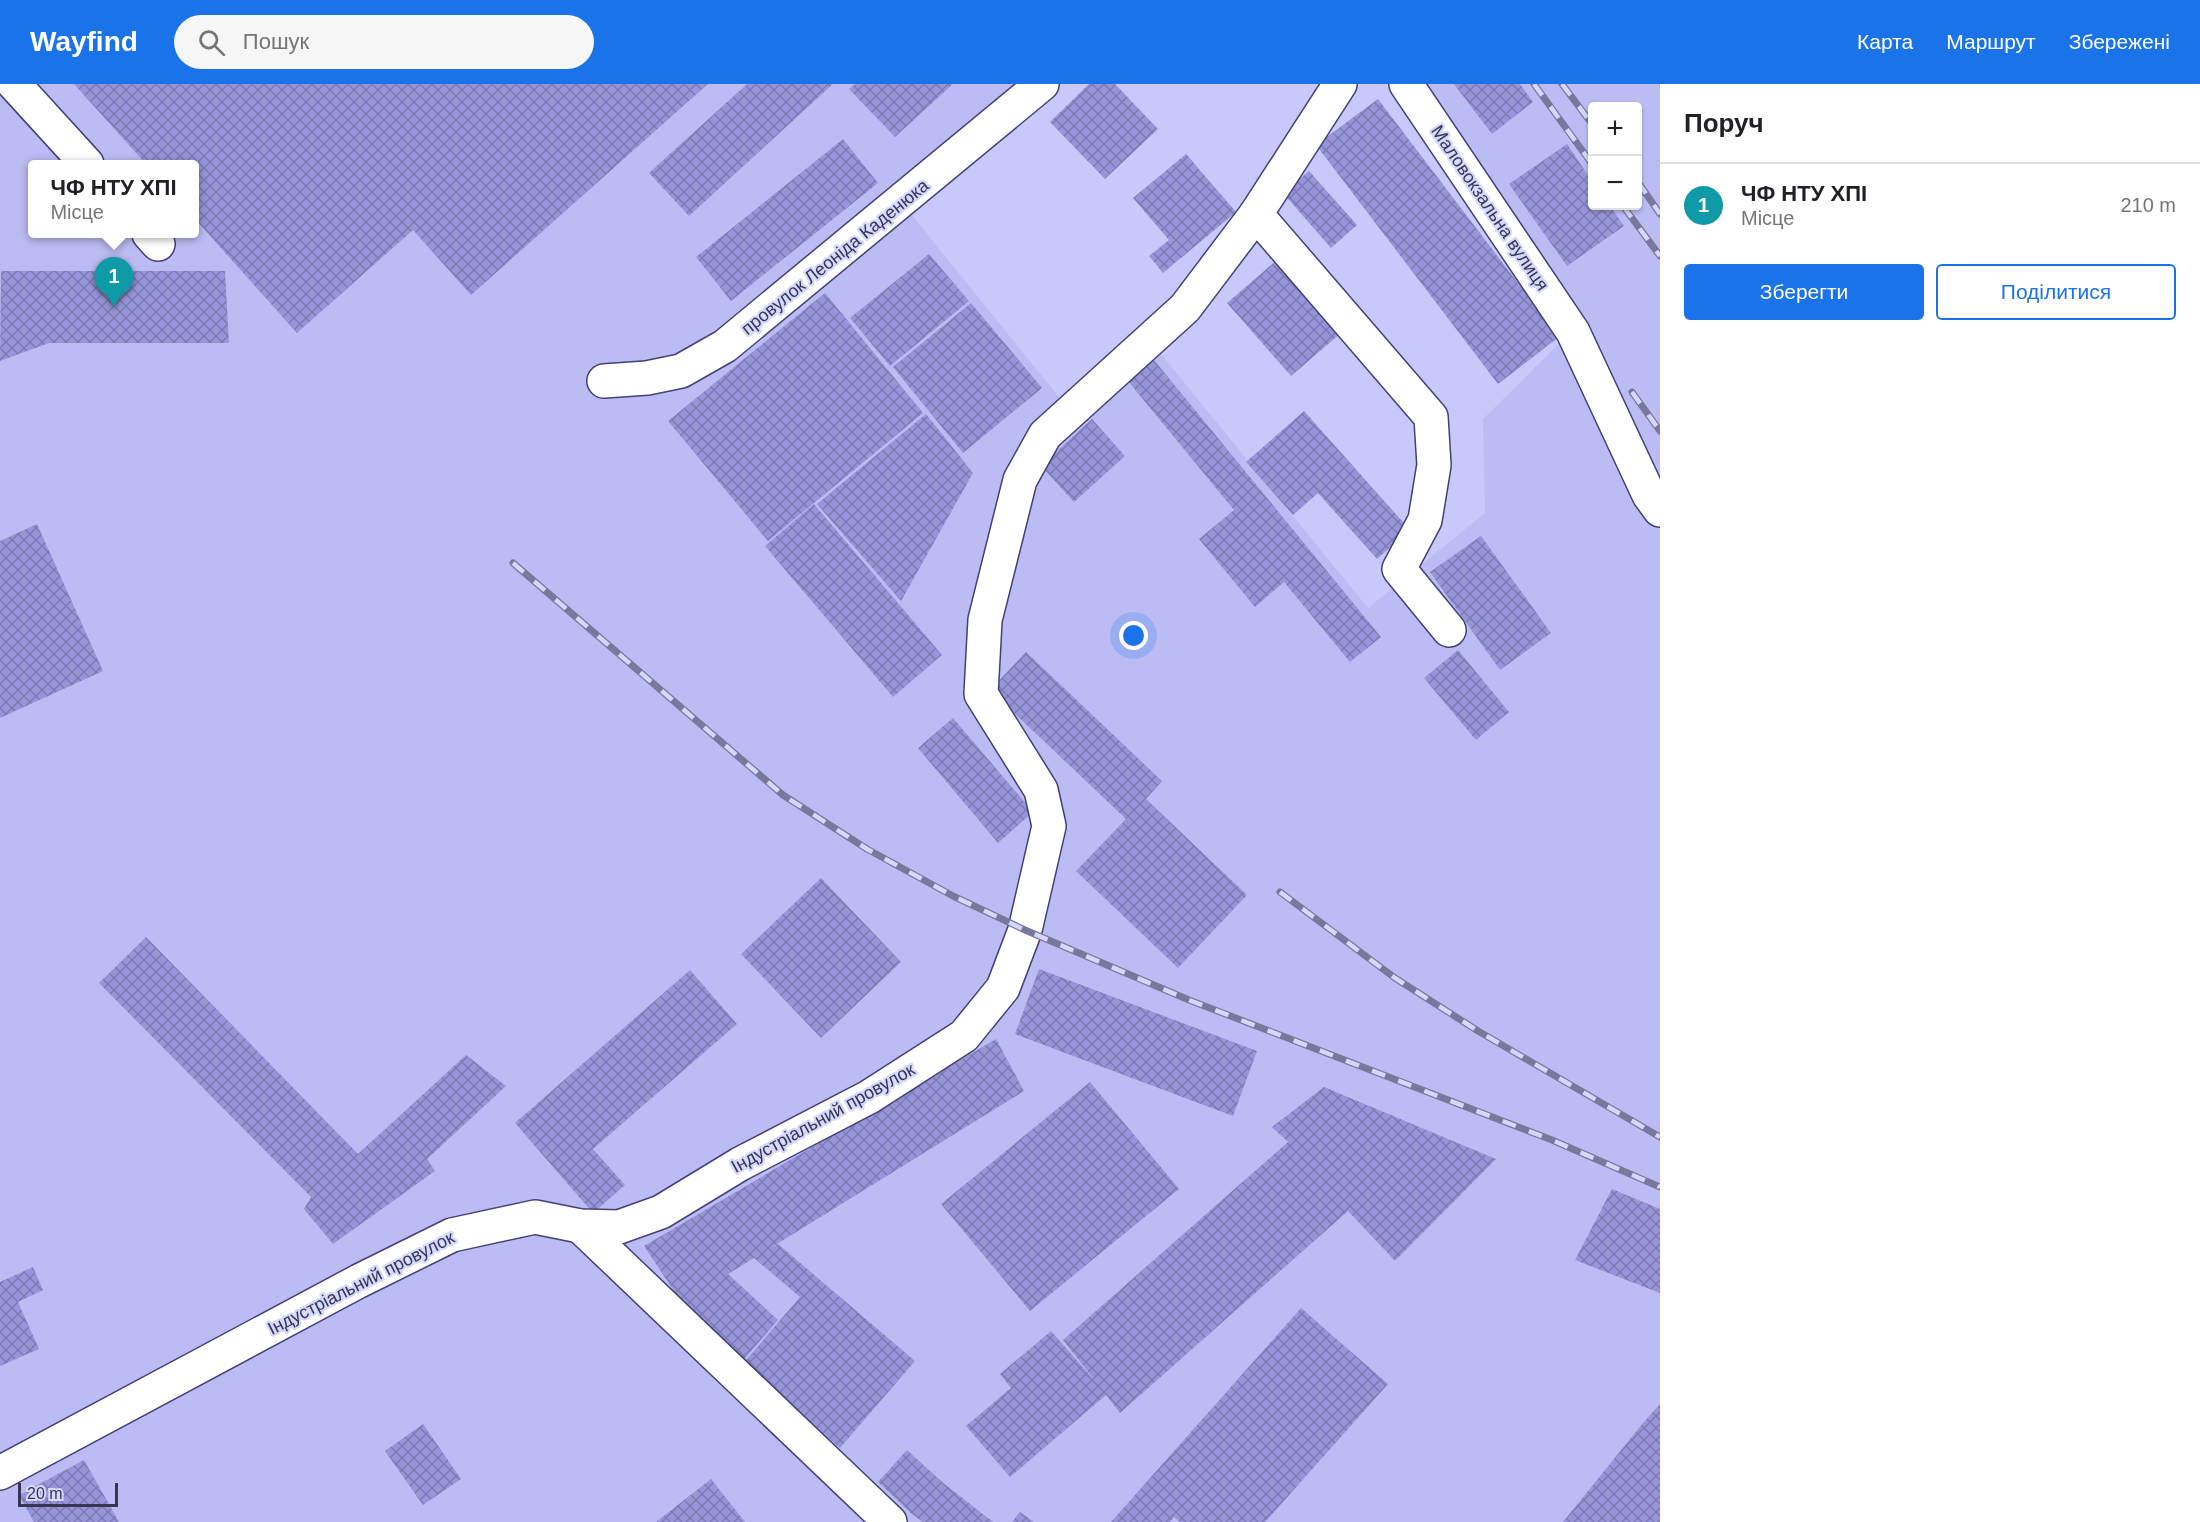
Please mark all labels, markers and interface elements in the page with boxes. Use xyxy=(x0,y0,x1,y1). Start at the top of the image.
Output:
search box xyxy=(174,15,594,69)
text: Wayfind xyxy=(30,26,138,57)
icon: search xyxy=(195,26,228,59)
text: Пошук xyxy=(243,29,309,54)
text: Карта xyxy=(1857,30,1913,53)
text: Маршрут xyxy=(1946,30,2036,53)
text: Збережені xyxy=(2069,30,2170,53)
map controls xyxy=(1588,102,1642,210)
button: + xyxy=(1588,102,1642,156)
text: Поруч xyxy=(1684,108,1764,138)
street label: Маловокзальна вулиця xyxy=(1427,122,1553,294)
button: − xyxy=(1588,156,1642,210)
popup xyxy=(28,160,199,238)
text: ЧФ НТУ ХПІ xyxy=(50,175,177,200)
street label: провулок Леоніда Каденюка xyxy=(737,175,933,339)
text: ЧФ НТУ ХПІ xyxy=(1741,181,1867,206)
text: 1 xyxy=(1698,194,1709,216)
text: 210 m xyxy=(2120,194,2176,216)
text: Місце xyxy=(50,201,104,223)
text: Місце xyxy=(1741,207,1794,229)
pin: 1 xyxy=(94,258,134,307)
button: Зберегти xyxy=(1684,264,1924,320)
button: Поділитися xyxy=(1936,264,2176,320)
your location xyxy=(1119,621,1148,650)
street label: Індустріальний провулок xyxy=(728,1059,918,1177)
street label: Індустріальний провулок xyxy=(264,1227,458,1339)
scale bar xyxy=(18,1480,118,1508)
text: 20 m xyxy=(27,1485,63,1502)

